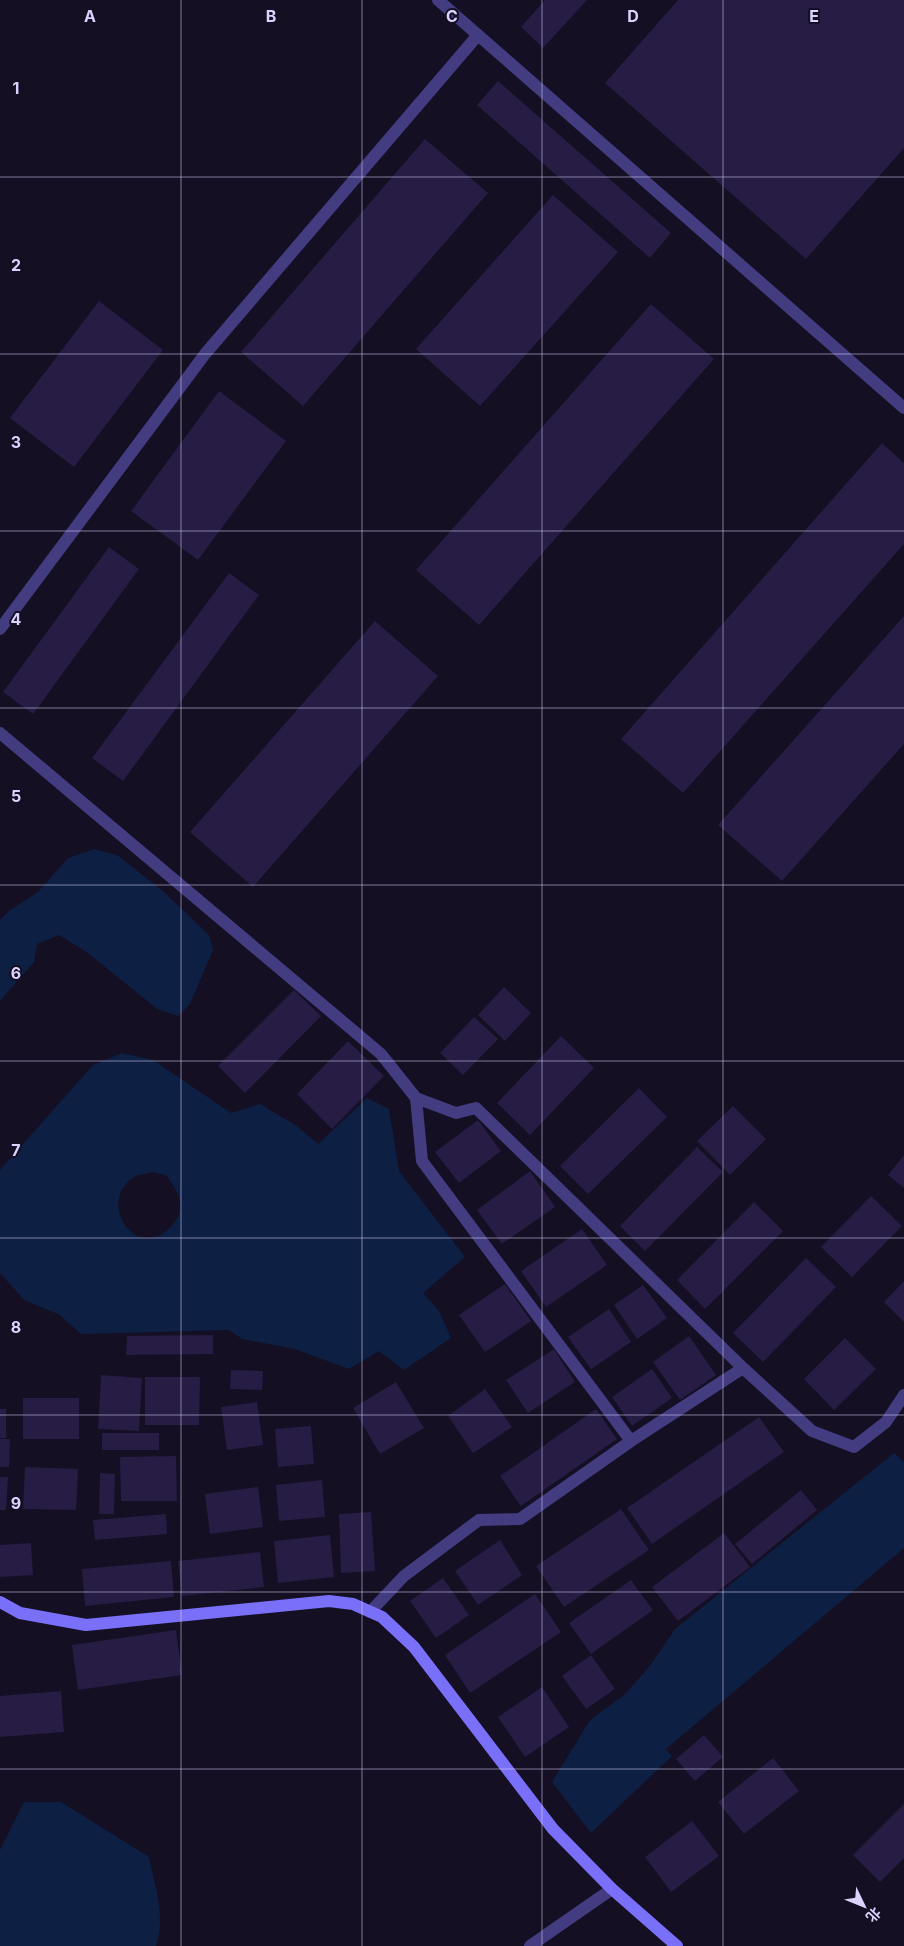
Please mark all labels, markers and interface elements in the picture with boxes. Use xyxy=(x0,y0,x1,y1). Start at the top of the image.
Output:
text: A xyxy=(84,6,96,26)
text: B xyxy=(266,6,276,26)
text: C xyxy=(446,6,458,26)
text: D xyxy=(627,6,639,26)
text: E xyxy=(809,6,819,26)
text: 1 xyxy=(13,78,19,98)
text: 2 xyxy=(11,255,21,275)
text: 3 xyxy=(11,432,21,452)
text: 4 xyxy=(11,609,22,629)
text: 5 xyxy=(11,786,21,806)
text: 6 xyxy=(11,963,21,983)
text: 7 xyxy=(11,1140,21,1160)
text: 8 xyxy=(11,1317,21,1337)
text: 9 xyxy=(11,1493,21,1513)
north arrow xyxy=(839,1881,889,1931)
text: 北 xyxy=(863,1904,885,1926)

